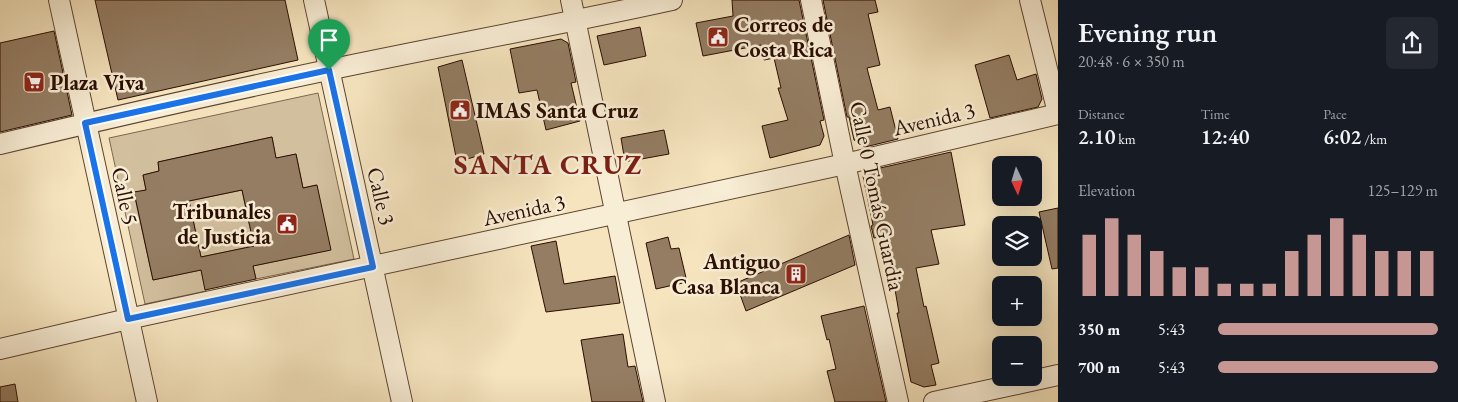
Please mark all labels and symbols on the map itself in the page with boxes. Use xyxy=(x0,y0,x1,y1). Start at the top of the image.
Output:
place label: Correos de Costa Rica xyxy=(734,10,834,64)
pin xyxy=(308,19,350,70)
public building icon: Correos de Costa Rica xyxy=(706,25,730,49)
place label: Plaza Viva xyxy=(50,68,145,97)
supermarket icon: Plaza Viva xyxy=(22,70,46,94)
place label: IMAS Santa Cruz xyxy=(476,96,639,125)
street label: Avenida 3 xyxy=(889,96,978,143)
public building icon: IMAS Santa Cruz xyxy=(448,98,472,122)
street label: Calle 0 Tomás Guardia xyxy=(843,99,911,293)
district label: SANTA CRUZ xyxy=(454,146,642,182)
north arrow xyxy=(992,156,1042,206)
street label: Calle 5 xyxy=(105,164,145,228)
street label: Calle 3 xyxy=(360,164,402,228)
street label: Avenida 3 xyxy=(479,187,568,233)
place label: Tribunales de Justicia xyxy=(172,197,271,251)
public building icon: Tribunales de Justicia xyxy=(275,212,299,236)
place label: Antiguo Casa Blanca xyxy=(672,247,780,301)
building icon: Antiguo Casa Blanca xyxy=(784,262,808,286)

